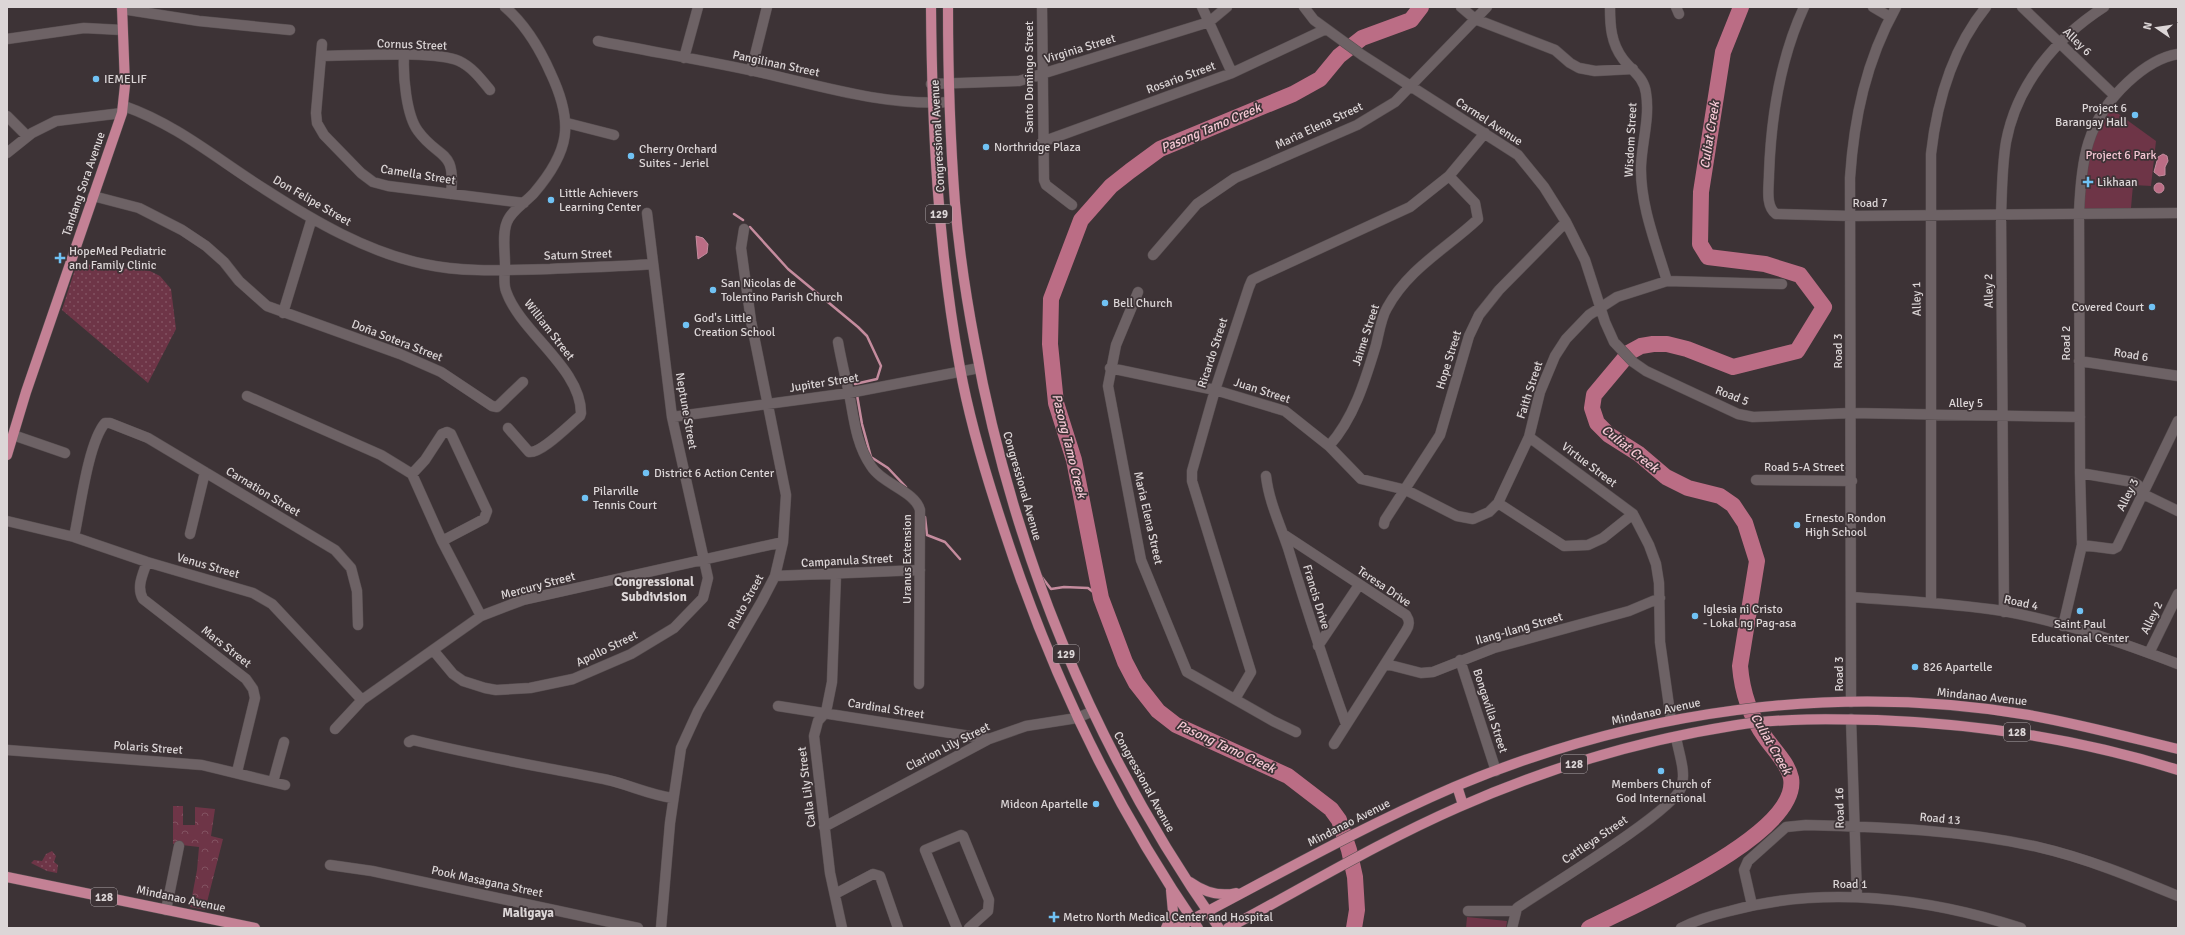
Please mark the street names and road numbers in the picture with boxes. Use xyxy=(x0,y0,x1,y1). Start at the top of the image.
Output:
street label: Santo Domingo Street xyxy=(1022,21,1037,133)
street label: Alley 6 xyxy=(2059,25,2095,59)
street label: Virginia Street xyxy=(1043,31,1117,67)
street label: Cornus Street xyxy=(377,36,447,54)
street label: Pangilinan Street xyxy=(731,47,821,81)
street label: Rosario Street xyxy=(1144,59,1218,97)
street label: Congressional Avenue xyxy=(928,79,948,193)
street label: Carmel Avenue xyxy=(1453,95,1525,149)
street label: Maria Elena Street xyxy=(1273,99,1365,153)
street label: Wisdom Street xyxy=(1622,102,1640,178)
street label: Tandang Sora Avenue xyxy=(59,130,109,238)
street label: Camella Street xyxy=(379,162,457,188)
street label: Don Felipe Street xyxy=(270,172,354,230)
street label: Road 7 xyxy=(1853,196,1887,211)
road number: 129 xyxy=(926,205,952,223)
street label: Saturn Street xyxy=(544,246,612,264)
street label: Alley 2 xyxy=(1981,274,1997,308)
street label: Alley 1 xyxy=(1909,282,1925,316)
street label: William Street xyxy=(521,297,577,363)
street label: Jaime Street xyxy=(1349,302,1383,368)
street label: Ricardo Street xyxy=(1195,316,1231,390)
street label: Doña Sotera Street xyxy=(349,317,445,365)
street label: Road 2 xyxy=(2059,326,2074,360)
street label: Hope Street xyxy=(1433,329,1465,391)
street label: Road 3 xyxy=(1831,334,1846,368)
street label: Road 6 xyxy=(2113,345,2149,365)
street label: Faith Street xyxy=(1514,359,1546,421)
street label: Jupiter Street xyxy=(788,370,860,396)
street label: Neptune Street xyxy=(672,371,700,451)
street label: Juan Street xyxy=(1232,375,1292,407)
street label: Road 5 xyxy=(1713,383,1751,409)
street label: Alley 5 xyxy=(1949,396,1983,411)
street label: Congressional Avenue xyxy=(999,430,1045,542)
street label: Virtue Street xyxy=(1558,439,1620,491)
street label: Road 5-A Street xyxy=(1764,460,1844,475)
street label: Carnation Street xyxy=(223,464,303,520)
street label: Maria Elena Street xyxy=(1130,470,1166,566)
street label: Alley 3 xyxy=(2114,476,2142,514)
street label: Uranus Extension xyxy=(900,514,915,604)
street label: Venus Street xyxy=(175,550,241,582)
street label: Campanula Street xyxy=(801,551,893,571)
street label: Francis Drive xyxy=(1299,563,1333,631)
street label: Teresa Drive xyxy=(1354,563,1414,611)
street label: Mercury Street xyxy=(499,569,577,603)
street label: Pluto Street xyxy=(725,572,767,632)
street label: Road 4 xyxy=(2002,592,2040,614)
street label: Alley 2 xyxy=(2138,599,2166,637)
street label: Ilang-Ilang Street xyxy=(1474,609,1564,649)
street label: Mars Street xyxy=(198,623,254,671)
street label: Apollo Street xyxy=(574,628,640,670)
road number: 129 xyxy=(1053,645,1079,663)
street label: Road 3 xyxy=(1832,657,1847,691)
street label: Bongavilla Street xyxy=(1469,667,1511,755)
street label: Mindanao Avenue xyxy=(1936,685,2028,709)
street label: Mindanao Avenue xyxy=(1610,695,1702,729)
street label: Cardinal Street xyxy=(847,696,925,722)
street label: Clarion Lily Street xyxy=(903,719,993,775)
road number: 128 xyxy=(2004,723,2030,741)
street label: Congressional Avenue xyxy=(1110,729,1178,835)
street label: Polaris Street xyxy=(113,738,183,758)
street label: Calla Lily Street xyxy=(795,746,819,828)
road number: 128 xyxy=(1561,755,1587,773)
street label: Road 16 xyxy=(1832,787,1848,829)
street label: Mindanao Avenue xyxy=(1305,796,1393,850)
street label: Road 13 xyxy=(1919,810,1961,828)
street label: Cattleya Street xyxy=(1559,812,1631,868)
street label: Pook Masagana Street xyxy=(430,863,544,901)
street label: Road 1 xyxy=(1833,877,1867,892)
street label: Mindanao Avenue xyxy=(135,882,227,916)
road number: 128 xyxy=(91,888,117,906)

